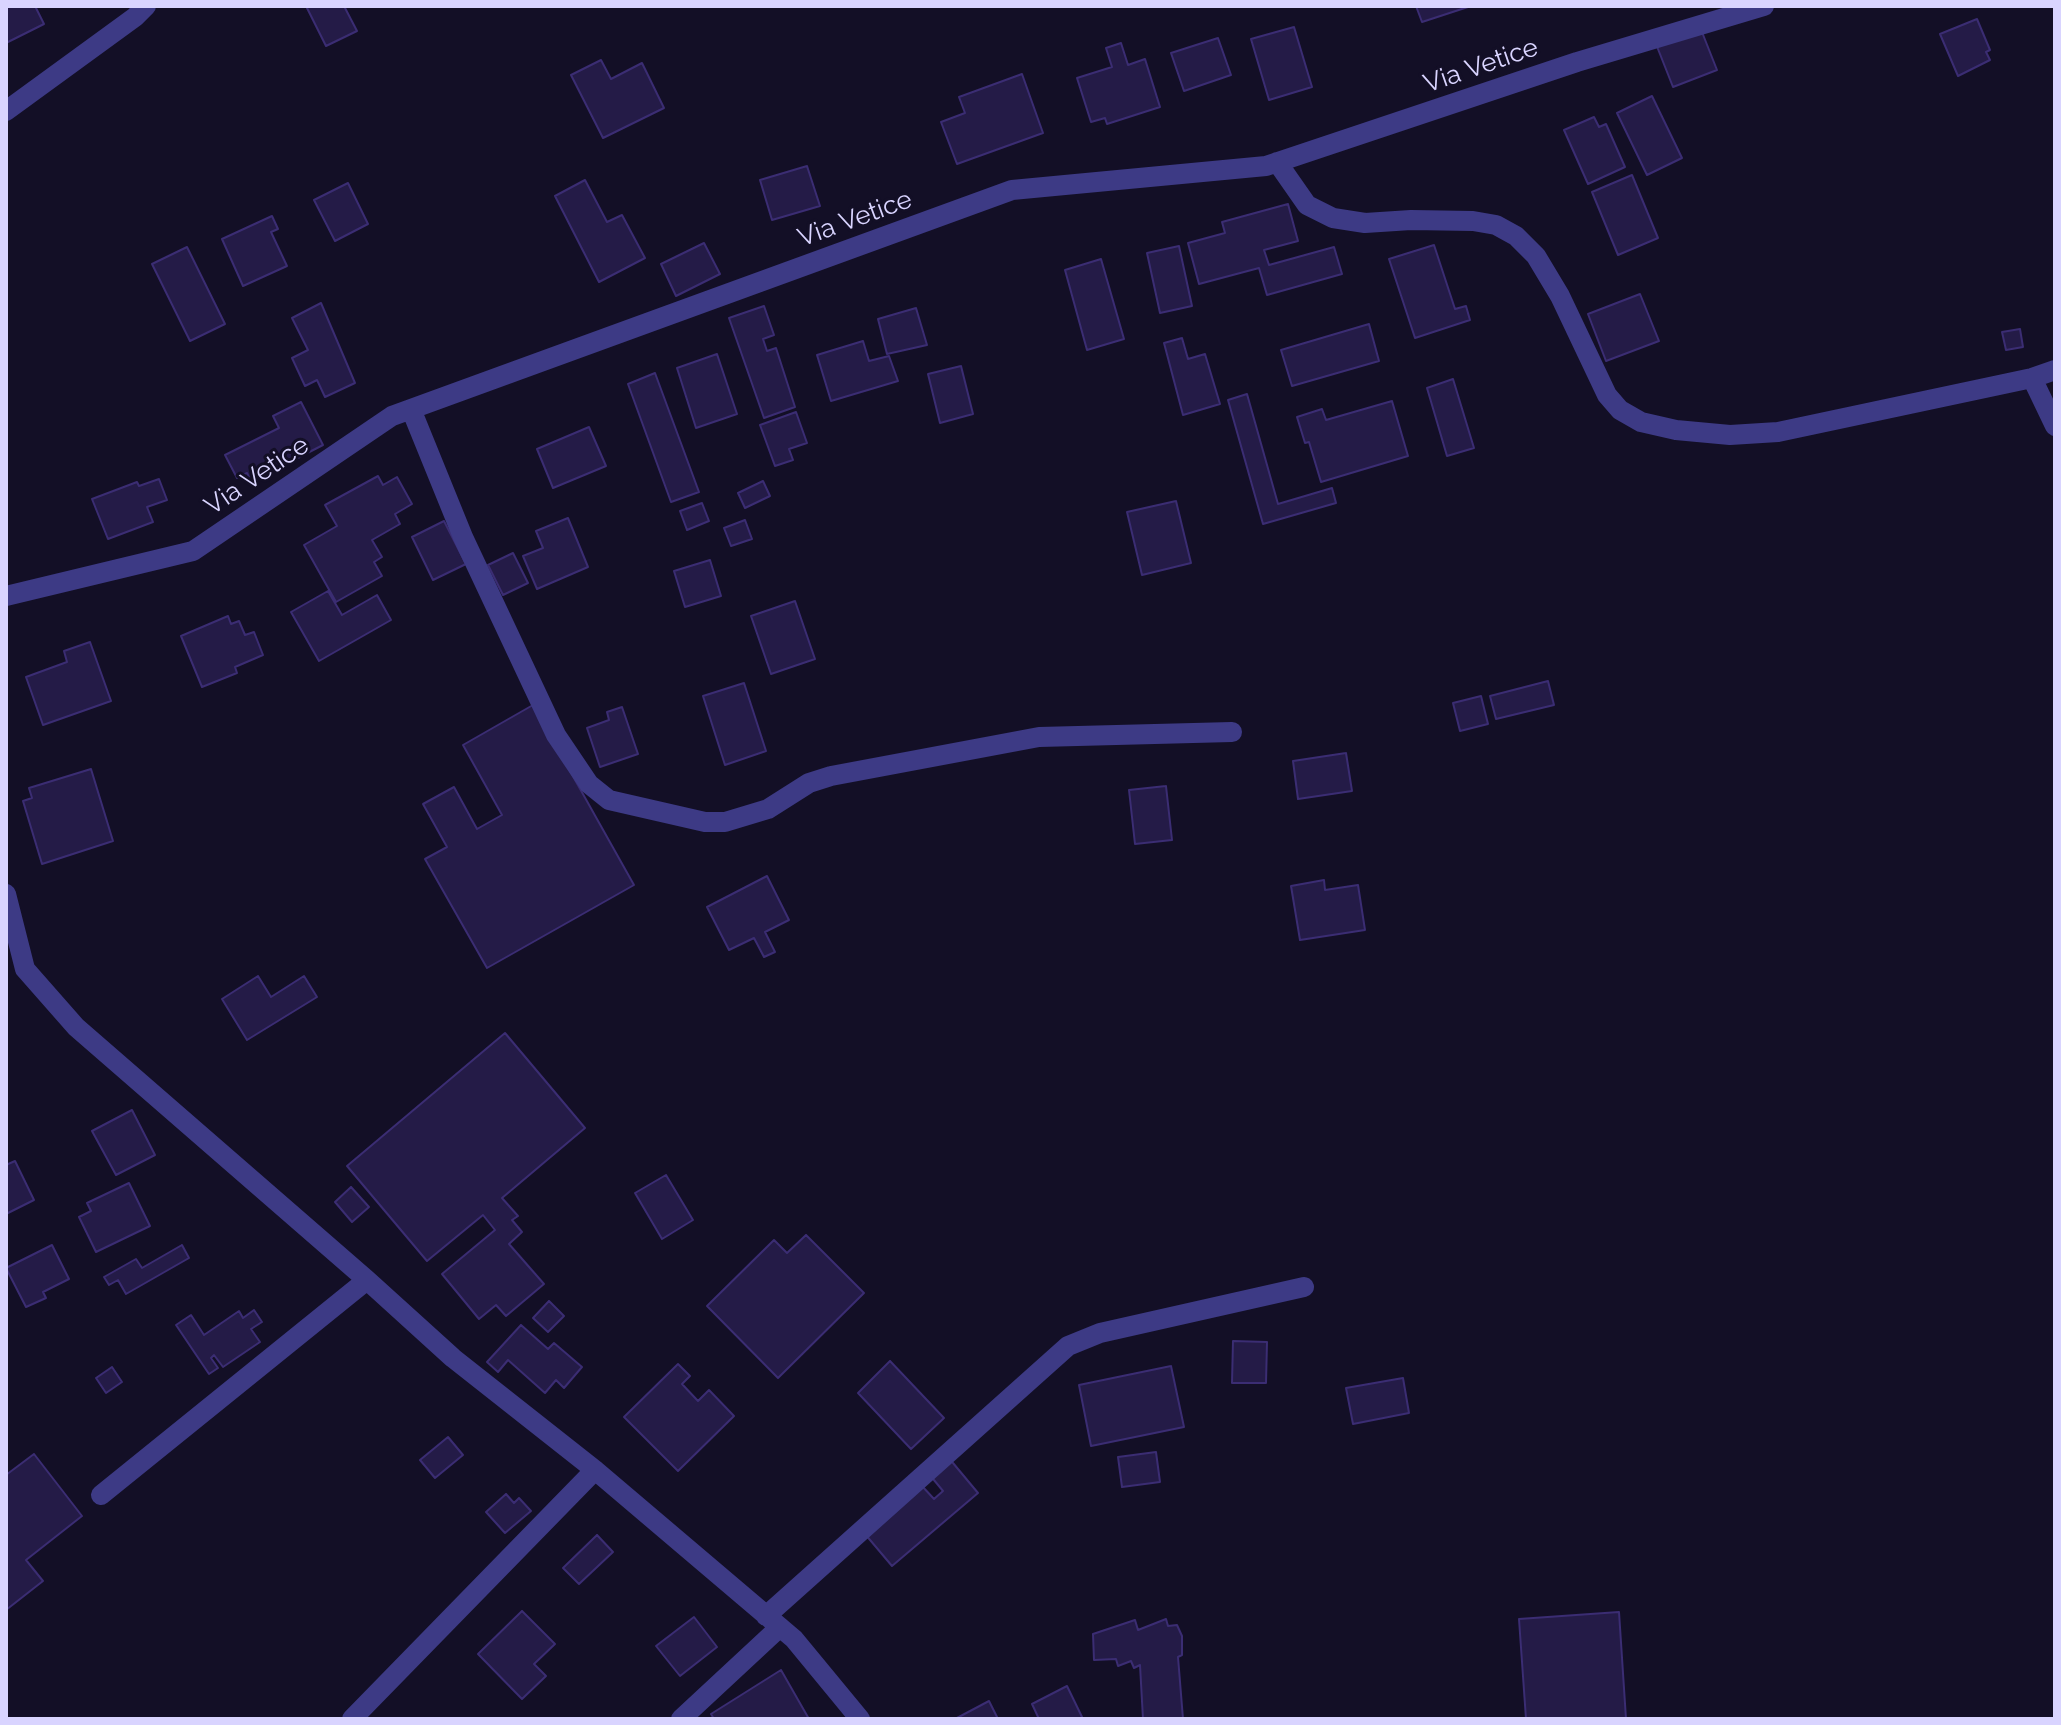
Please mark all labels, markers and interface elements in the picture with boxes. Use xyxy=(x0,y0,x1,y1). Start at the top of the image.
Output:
street label: Via Vetice xyxy=(1420,32,1542,100)
street label: Via Vetice xyxy=(794,184,916,254)
street label: Via Vetice xyxy=(199,430,315,522)

